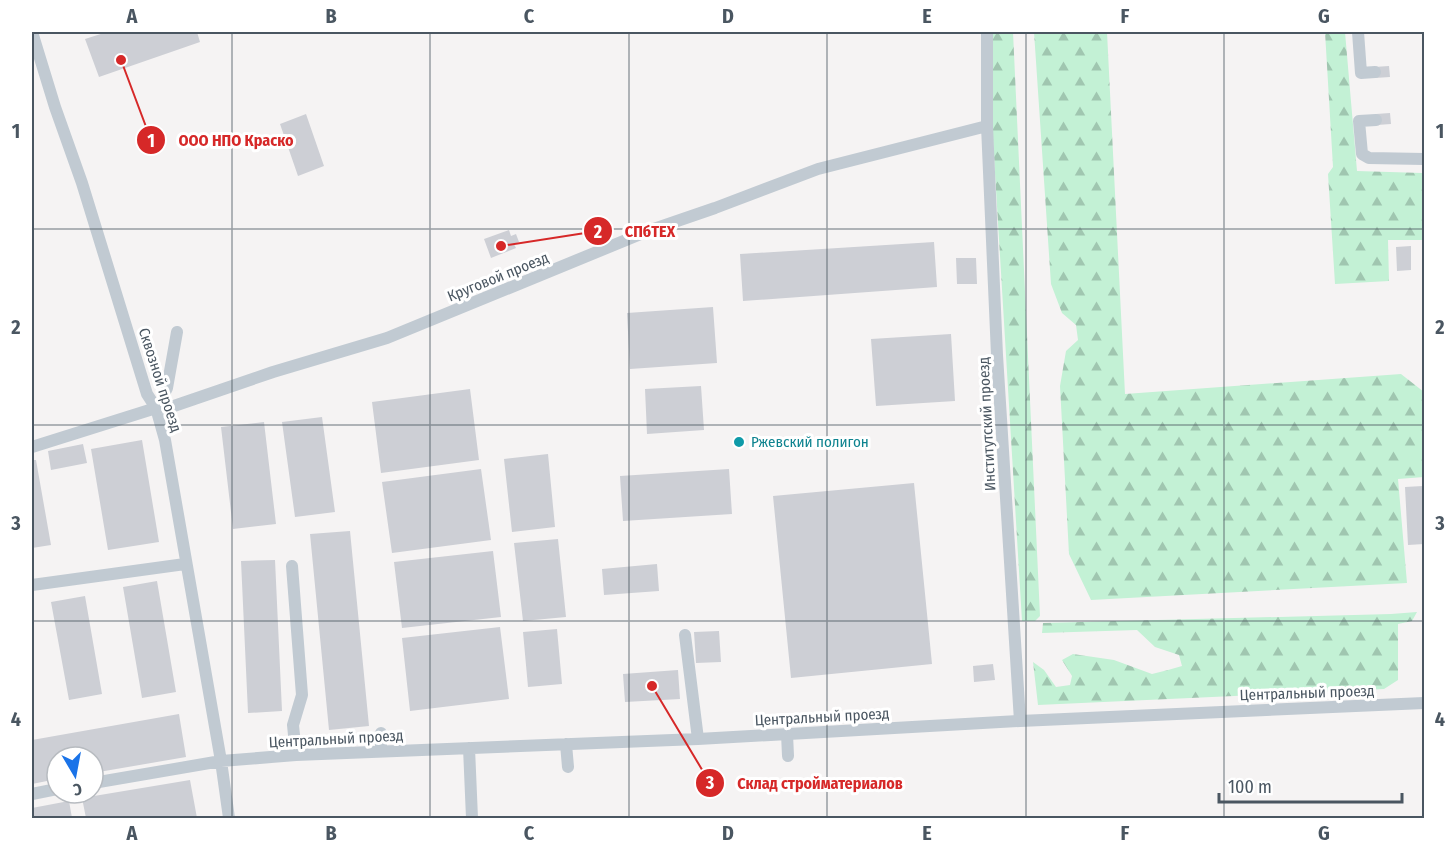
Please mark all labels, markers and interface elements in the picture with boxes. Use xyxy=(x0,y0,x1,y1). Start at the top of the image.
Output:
text: A xyxy=(126,4,139,28)
text: B xyxy=(325,4,337,28)
text: C xyxy=(524,4,535,28)
text: D xyxy=(722,4,734,28)
text: E xyxy=(922,4,932,28)
text: F xyxy=(1121,4,1130,28)
text: G xyxy=(1318,4,1330,28)
text: 1 xyxy=(12,119,20,143)
text: 1 xyxy=(1436,119,1444,143)
callout: ООО НПО Краско xyxy=(136,123,306,157)
text: 1 xyxy=(147,130,155,152)
text: ООО НПО Краско xyxy=(178,131,294,150)
callout: СПбТЕХ xyxy=(583,214,687,248)
text: 2 xyxy=(593,221,602,243)
text: СПбТЕХ xyxy=(625,222,676,241)
street label: Круговой проезд xyxy=(445,248,551,306)
text: 2 xyxy=(10,315,21,339)
text: 2 xyxy=(1434,315,1445,339)
street label: Сквозной проезд xyxy=(135,326,185,434)
street label: Институтский проезд xyxy=(975,357,999,491)
place label: Ржевский полигон xyxy=(751,433,869,451)
marker: Ржевский полигон xyxy=(732,435,746,449)
text: 3 xyxy=(10,511,21,535)
text: 3 xyxy=(1434,511,1445,535)
street label: Центральный проезд xyxy=(1239,682,1375,704)
street label: Центральный проезд xyxy=(754,704,890,730)
text: 4 xyxy=(11,707,21,731)
text: 4 xyxy=(1435,707,1445,731)
street label: Центральный проезд xyxy=(268,726,404,752)
north arrow xyxy=(45,745,105,805)
callout: Склад стройматериалов xyxy=(695,766,914,800)
scale bar xyxy=(1219,766,1402,804)
text: 3 xyxy=(705,772,715,794)
text: Склад стройматериалов xyxy=(737,774,903,793)
text: 100 m xyxy=(1228,776,1272,798)
text: С xyxy=(71,779,83,799)
text: A xyxy=(126,821,139,845)
text: B xyxy=(325,821,337,845)
text: C xyxy=(524,821,535,845)
text: D xyxy=(722,821,734,845)
text: E xyxy=(922,821,932,845)
text: F xyxy=(1121,821,1130,845)
text: G xyxy=(1318,821,1330,845)

